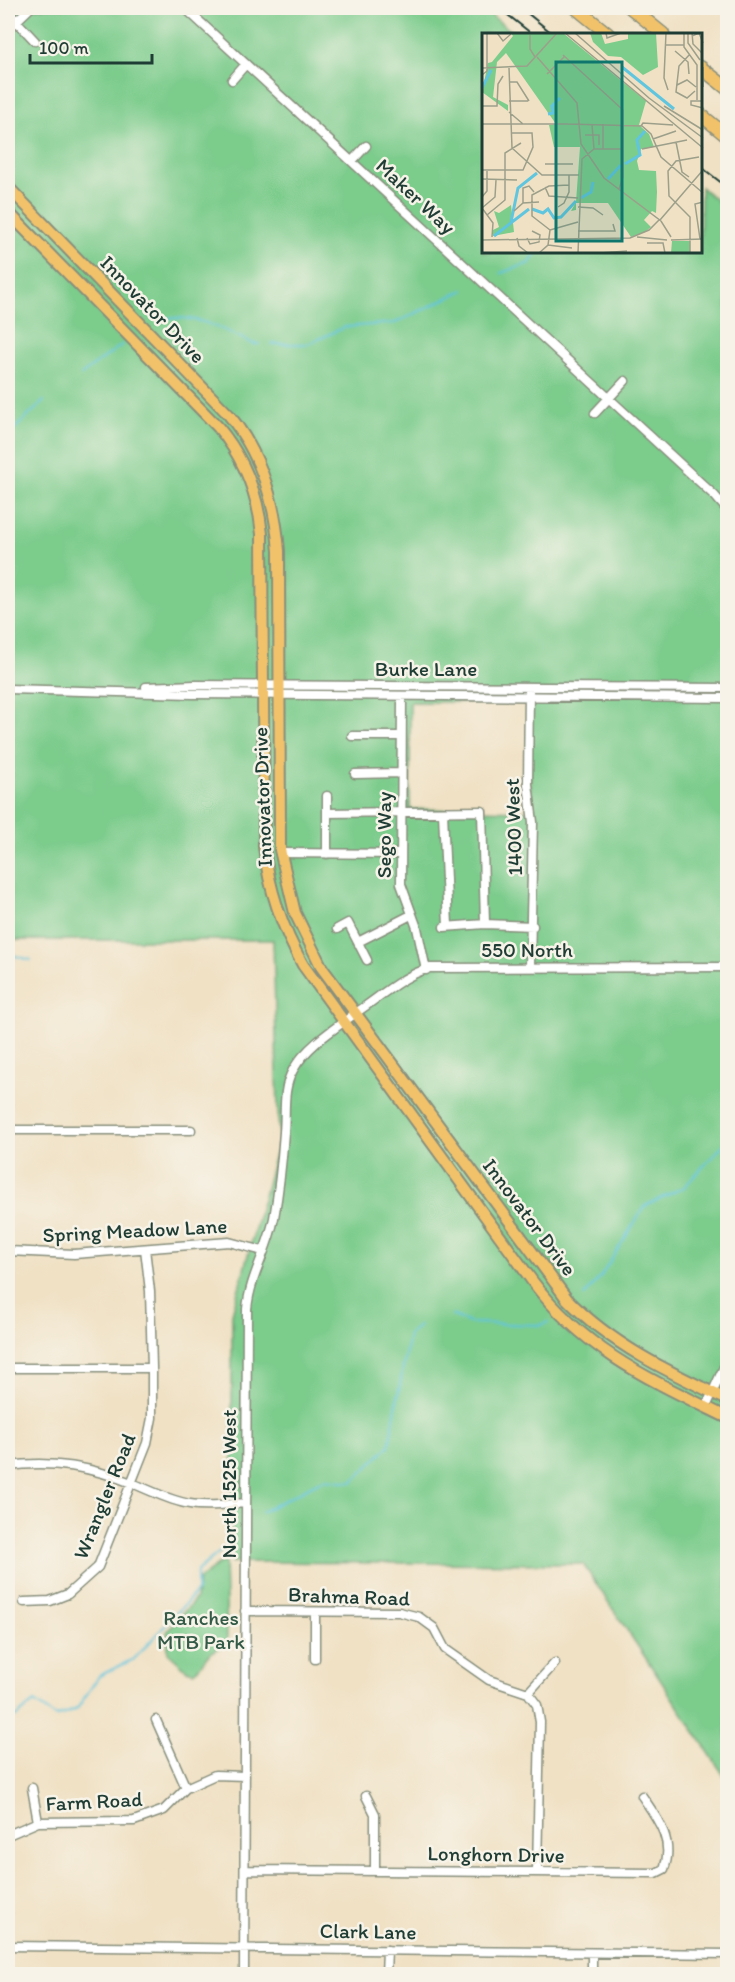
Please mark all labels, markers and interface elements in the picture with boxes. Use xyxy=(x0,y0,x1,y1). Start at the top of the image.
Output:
scale bar xyxy=(30,27,152,65)
inset map xyxy=(482,33,702,254)
text: 100 m xyxy=(39,37,89,59)
street label: Maker Way xyxy=(371,153,461,239)
street label: Innovator Drive xyxy=(95,250,211,368)
street label: Burke Lane xyxy=(375,656,477,681)
street label: Innovator Drive xyxy=(247,726,277,868)
street label: 1400 West xyxy=(499,778,527,876)
street label: Sego Way xyxy=(371,792,396,878)
street label: 550 North xyxy=(481,937,573,962)
street label: Innovator Drive xyxy=(478,1153,582,1281)
street label: Spring Meadow Lane xyxy=(42,1213,228,1247)
street label: North 1525 West xyxy=(216,1409,241,1559)
street label: Wrangler Road xyxy=(67,1429,141,1563)
street label: Brahma Road xyxy=(287,1581,411,1611)
park label: Ranches MTB Park xyxy=(157,1605,245,1654)
street label: Farm Road xyxy=(45,1786,144,1816)
street label: Longhorn Drive xyxy=(427,1840,565,1868)
street label: Clark Lane xyxy=(319,1918,417,1944)

